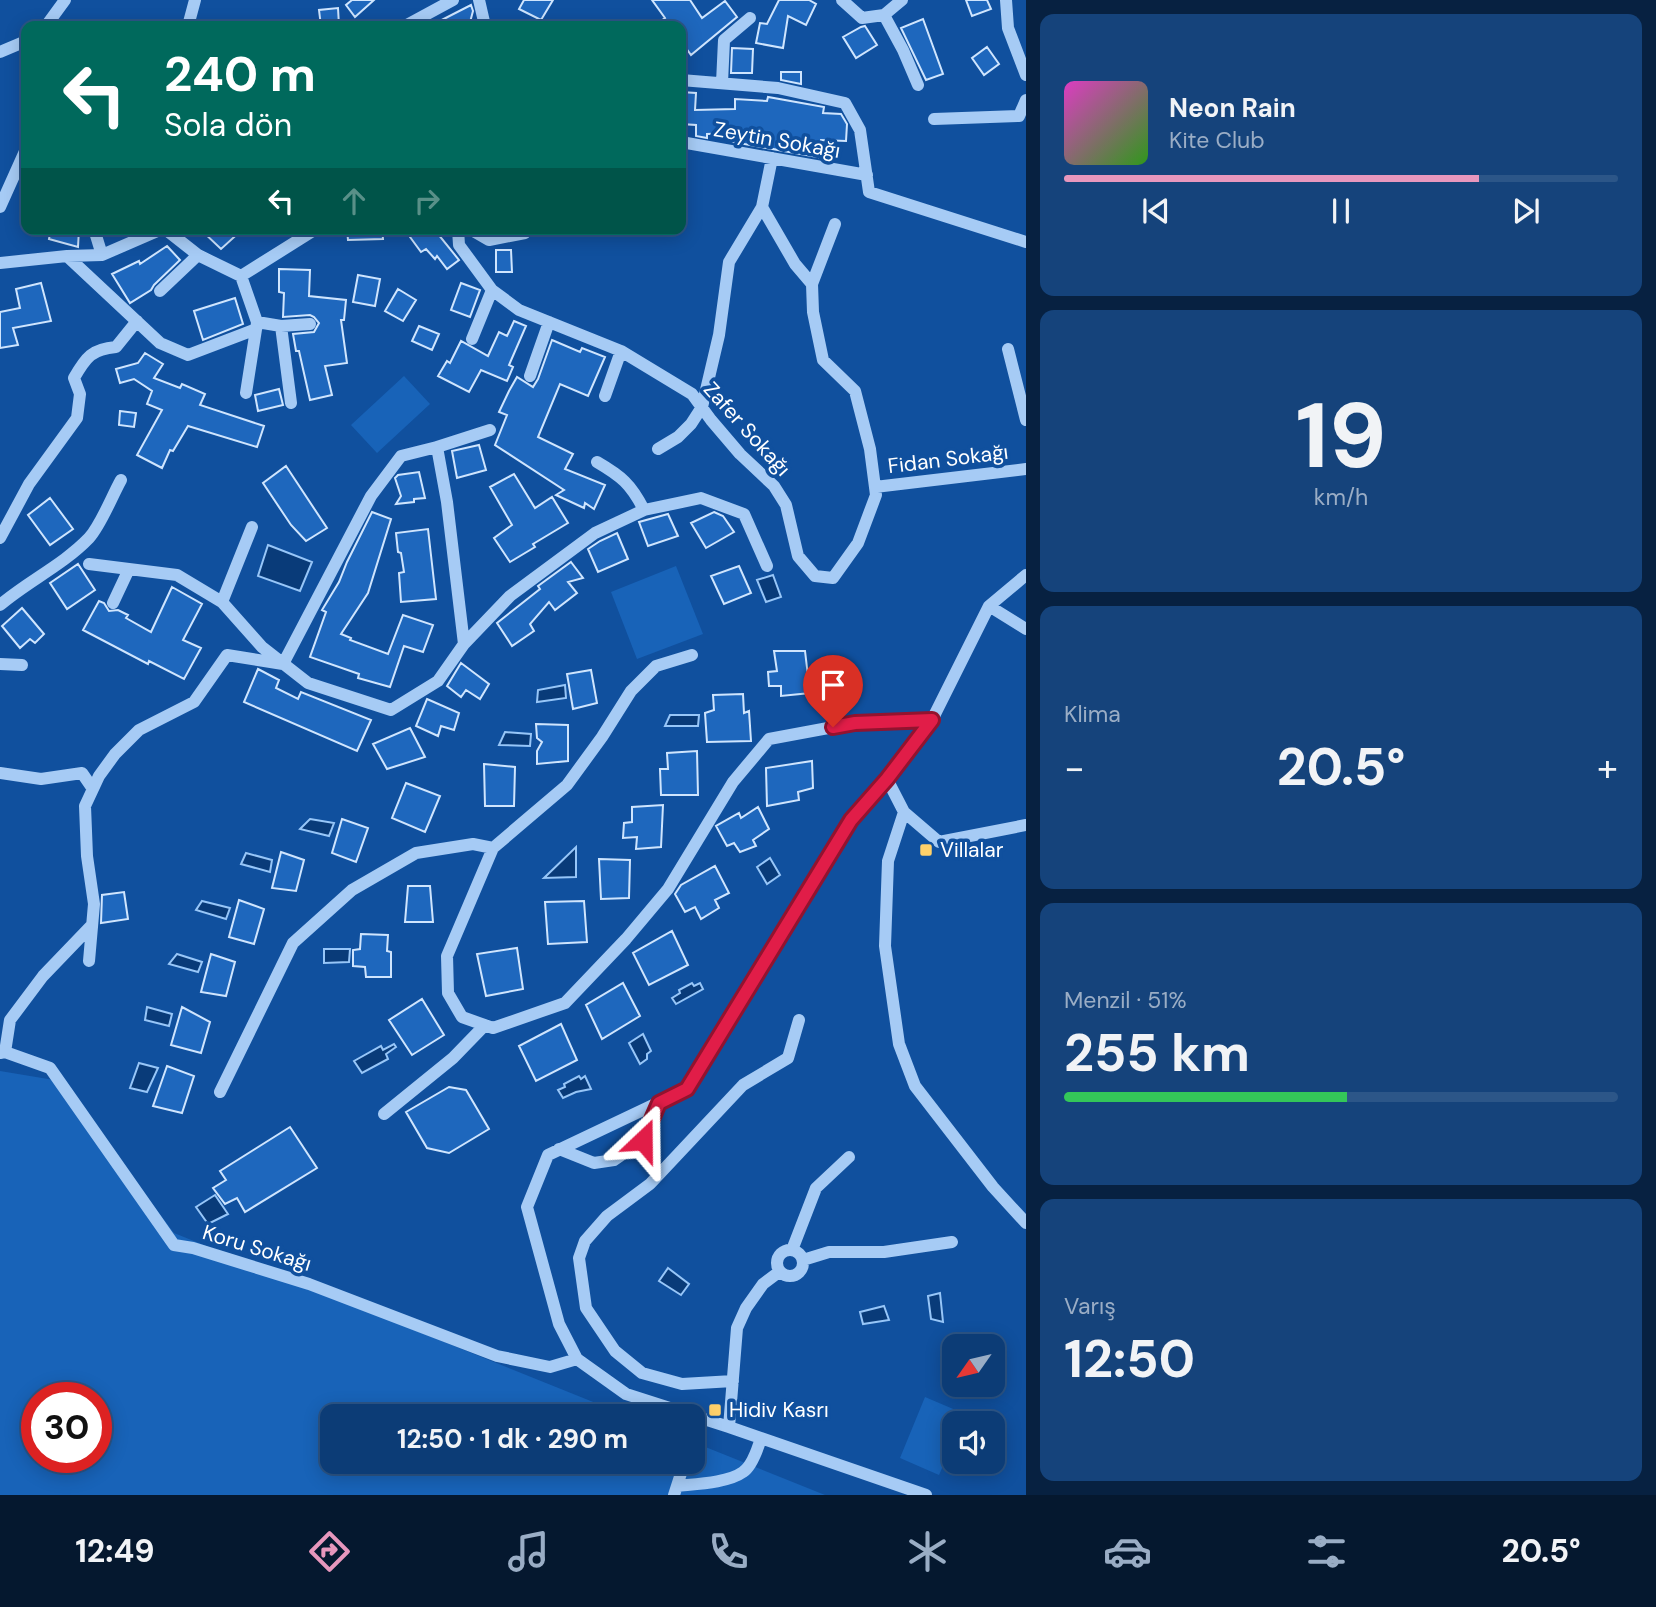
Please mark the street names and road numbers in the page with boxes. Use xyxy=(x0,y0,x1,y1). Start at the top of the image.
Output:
street label: Zeytin Sokağı xyxy=(712,115,842,165)
street label: Zafer Sokağı xyxy=(697,376,797,482)
street label: Fidan Sokağı xyxy=(886,438,1010,480)
street label: Koru Sokağı xyxy=(199,1218,315,1278)

